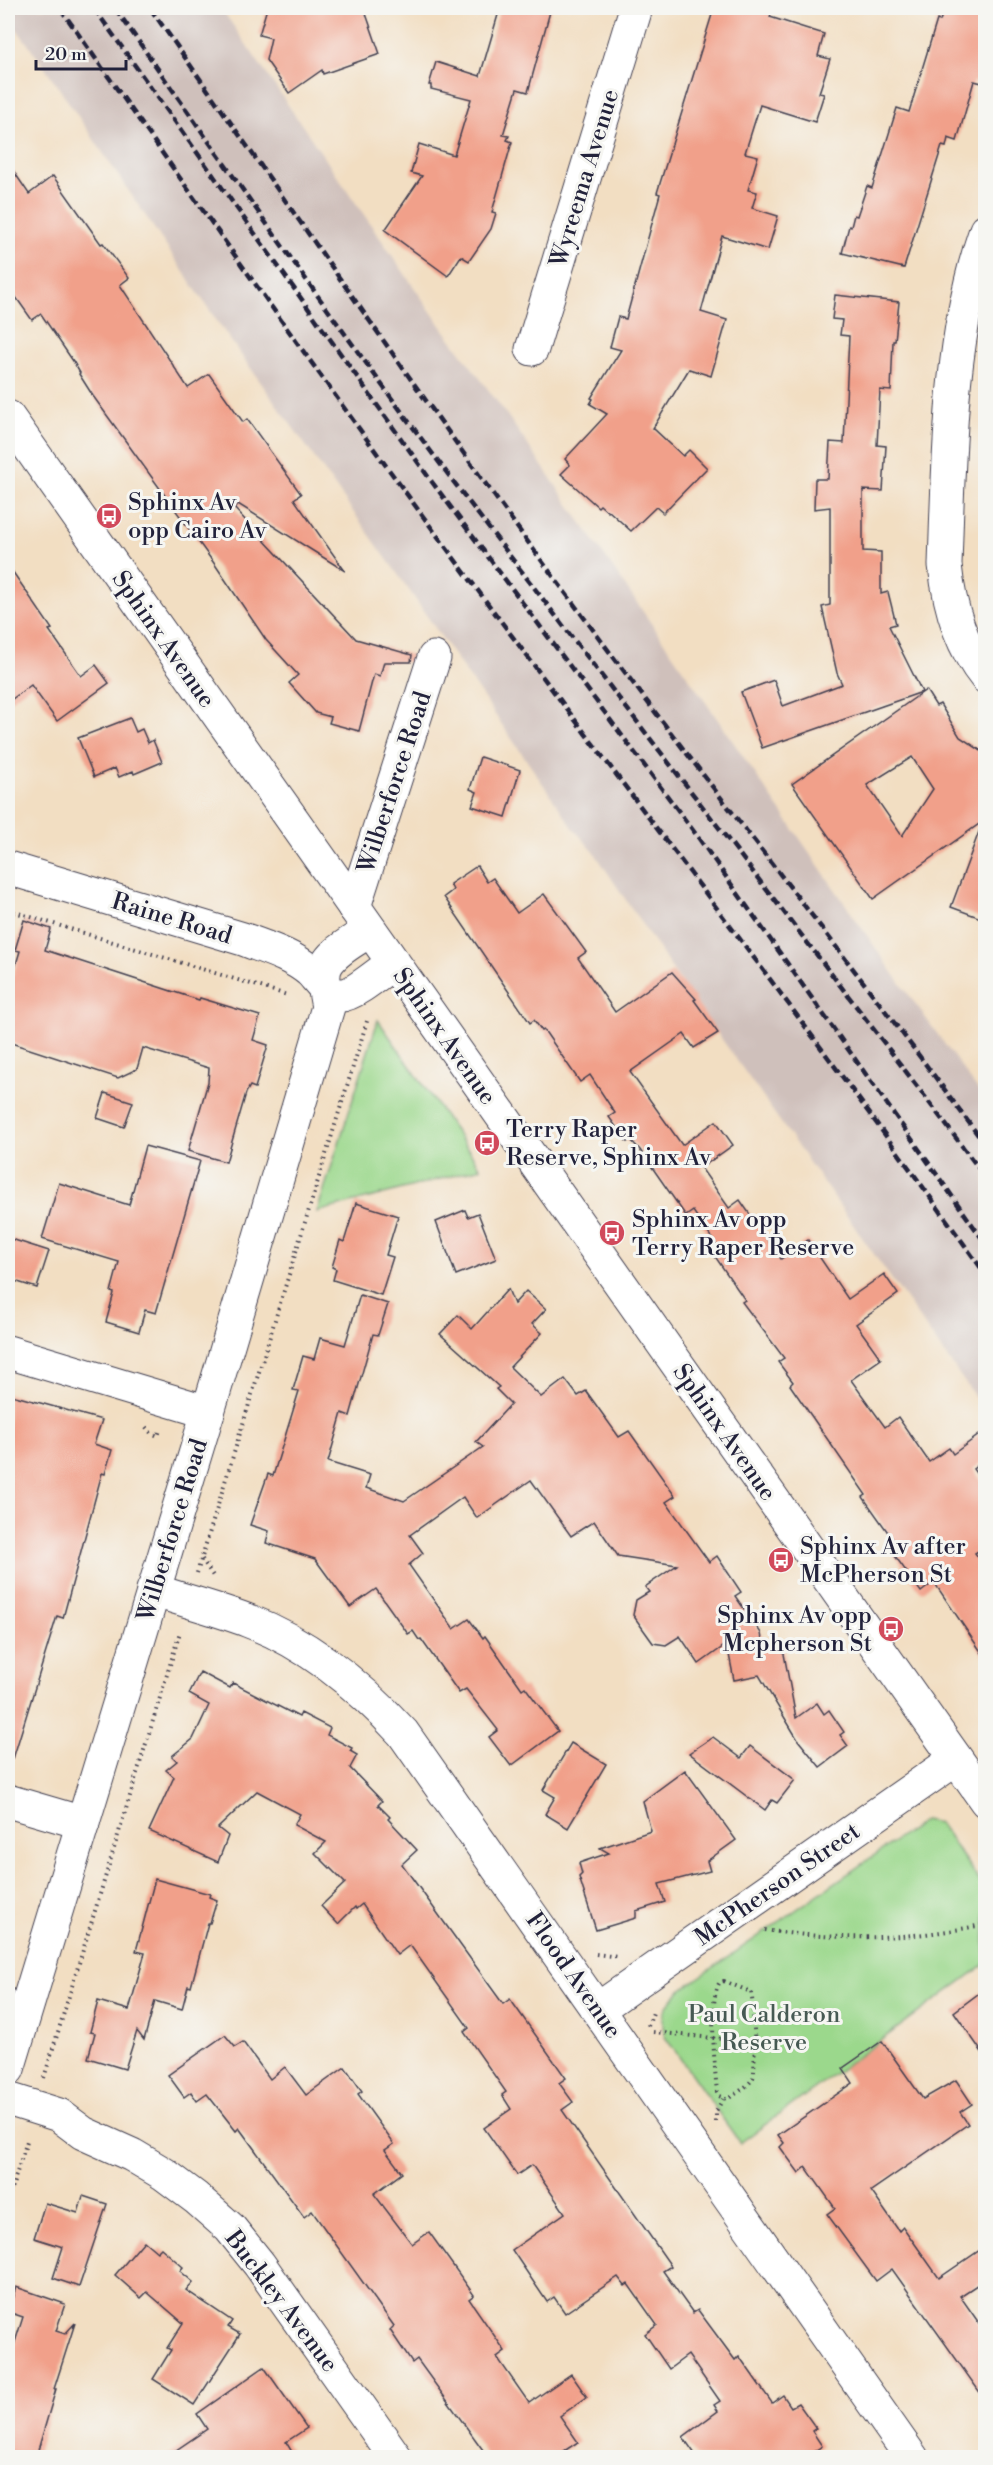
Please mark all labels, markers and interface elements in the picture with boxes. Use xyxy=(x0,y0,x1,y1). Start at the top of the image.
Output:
scale bar xyxy=(36,33,126,71)
text: 20 m xyxy=(45,43,87,66)
street label: Wyreema Avenue xyxy=(543,86,626,272)
place label: Sphinx Av opp Cairo Av xyxy=(128,488,268,546)
bus stop icon: Sphinx Av opp Cairo Av xyxy=(94,501,124,531)
street label: Sphinx Avenue xyxy=(105,565,221,714)
street label: Wilberforce Road xyxy=(351,687,439,878)
street label: Raine Road xyxy=(108,886,236,952)
street label: Sphinx Avenue xyxy=(386,962,502,1111)
place label: Terry Raper Reserve, Sphinx Av xyxy=(506,1115,712,1173)
bus stop icon: Terry Raper Reserve, Sphinx Av xyxy=(472,1128,502,1158)
place label: Sphinx Av opp Terry Raper Reserve xyxy=(632,1205,854,1263)
bus stop icon: Sphinx Av opp Terry Raper Reserve xyxy=(597,1218,627,1248)
street label: Sphinx Avenue xyxy=(666,1358,782,1507)
street label: Wilberforce Road xyxy=(131,1435,215,1626)
place label: Sphinx Av after McPherson St xyxy=(800,1532,966,1590)
bus stop icon: Sphinx Av after McPherson St xyxy=(766,1545,796,1575)
place label: Sphinx Av opp Mcpherson St xyxy=(717,1601,872,1659)
bus stop icon: Sphinx Av opp Mcpherson St xyxy=(876,1614,906,1644)
street label: McPherson Street xyxy=(689,1816,866,1953)
street label: Flood Avenue xyxy=(519,1907,628,2045)
park label: Paul Calderon Reserve xyxy=(688,2000,840,2058)
street label: Buckley Avenue xyxy=(217,2224,344,2379)

